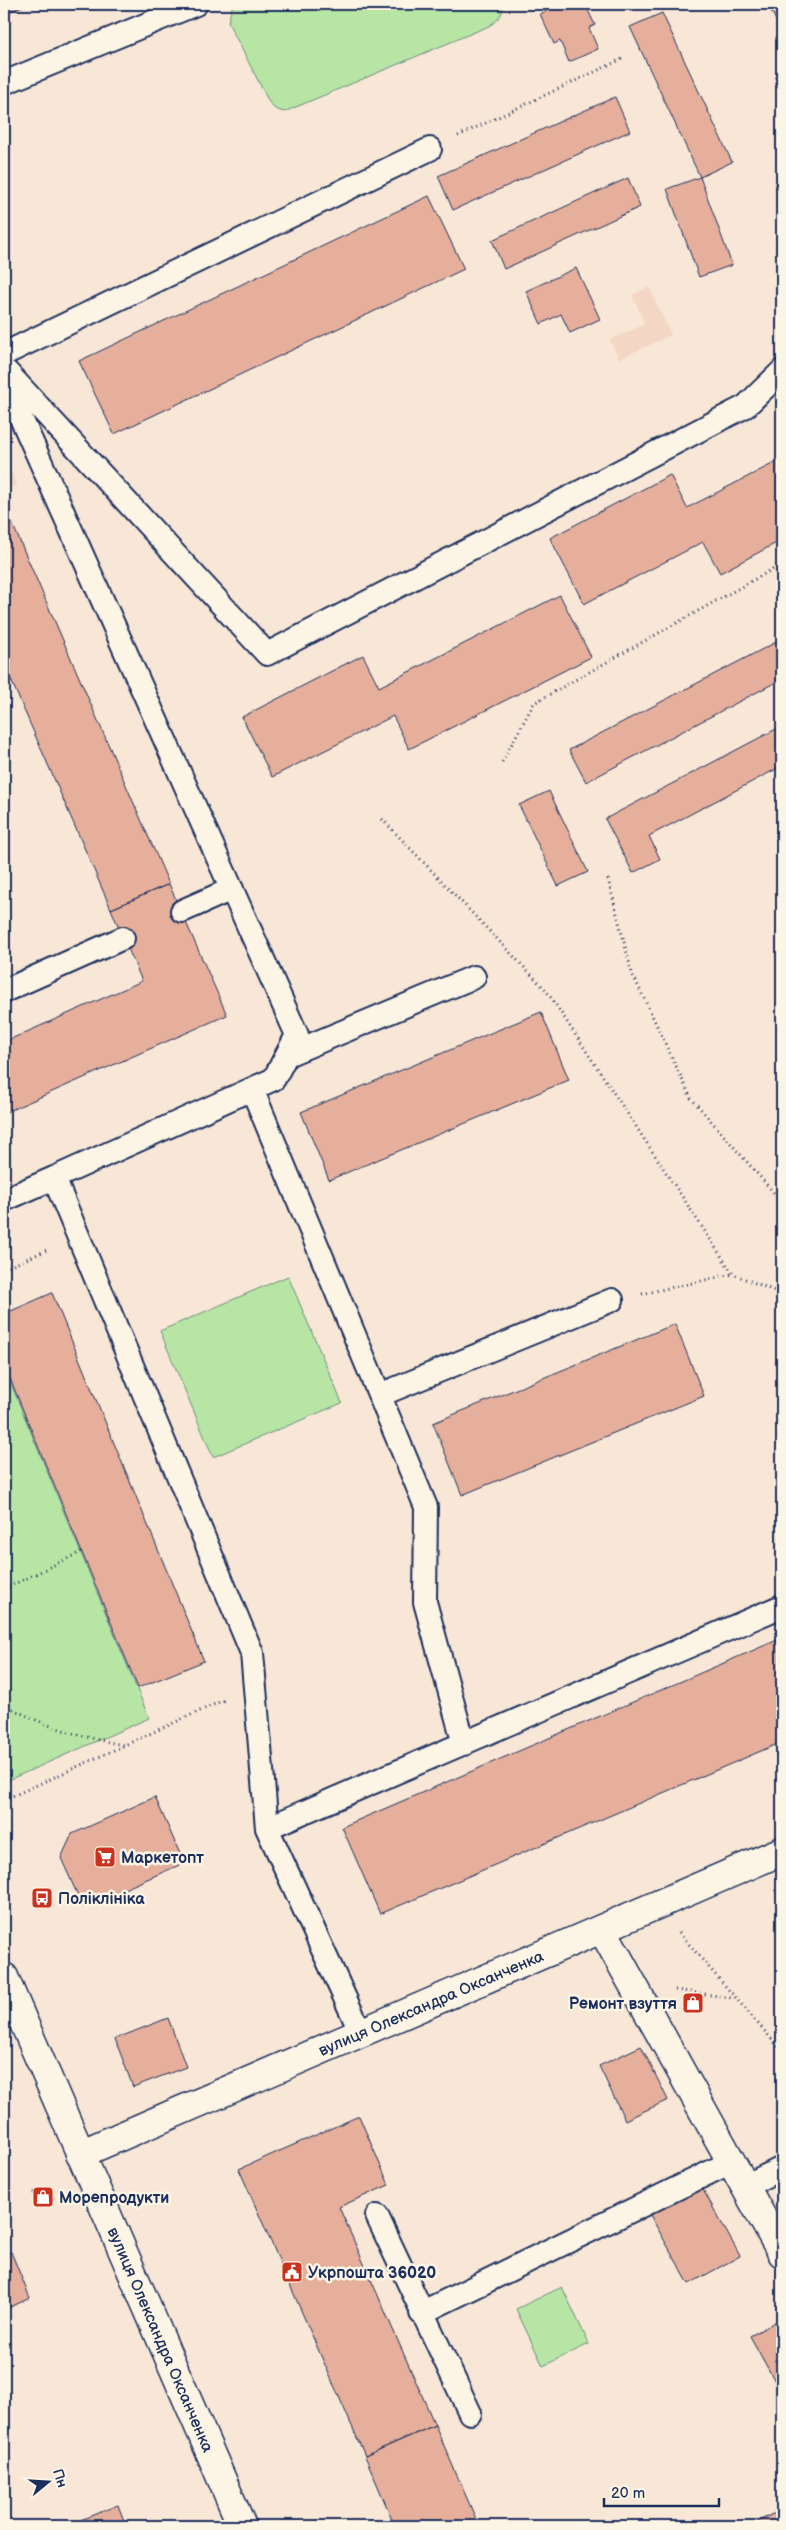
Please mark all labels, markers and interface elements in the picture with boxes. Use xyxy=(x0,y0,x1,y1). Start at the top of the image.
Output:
supermarket icon: Маркетопт xyxy=(93,1845,117,1869)
place label: Маркетопт xyxy=(121,1849,204,1868)
bus stop icon: Поліклініка xyxy=(30,1886,54,1910)
place label: Поліклініка xyxy=(58,1890,145,1909)
street label: вулиця Олександра Оксанченка xyxy=(316,1947,547,2061)
shop icon: Ремонт взуття xyxy=(681,1991,705,2015)
place label: Ремонт взуття xyxy=(569,1995,677,2014)
shop icon: Морепродукти xyxy=(31,2185,55,2209)
place label: Морепродукти xyxy=(59,2189,169,2208)
street label: вулиця Олександра Оксанченка xyxy=(103,2225,217,2456)
public building icon: Укрпошта 36020 xyxy=(280,2260,304,2284)
place label: Укрпошта 36020 xyxy=(308,2264,436,2283)
north arrow xyxy=(22,2458,72,2508)
text: Пн xyxy=(49,2467,71,2490)
scale bar xyxy=(604,2475,718,2507)
text: 20 m xyxy=(611,2484,645,2503)

